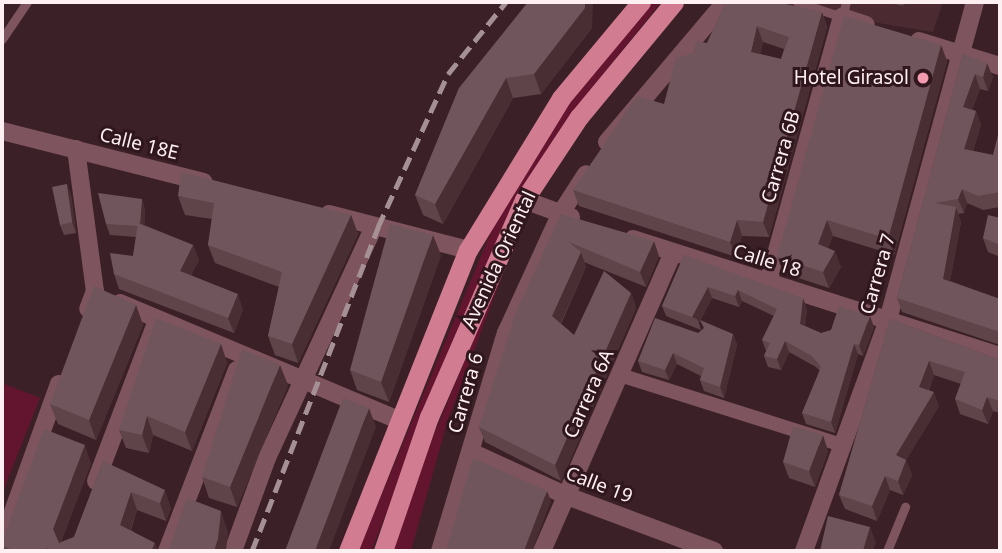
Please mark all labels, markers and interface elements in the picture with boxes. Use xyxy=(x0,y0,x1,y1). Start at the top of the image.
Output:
place label: Hotel Girasol xyxy=(794,67,909,89)
marker: Hotel Girasol xyxy=(915,70,931,86)
street label: Carrera 6B xyxy=(757,108,805,206)
street label: Calle 18E xyxy=(97,123,181,165)
street label: Avenida Oriental xyxy=(457,188,541,332)
street label: Carrera 7 xyxy=(856,231,900,317)
street label: Calle 18 xyxy=(730,240,804,282)
street label: Carrera 6A xyxy=(559,346,619,442)
street label: Carrera 6 xyxy=(444,350,488,436)
street label: Calle 19 xyxy=(562,462,636,508)

